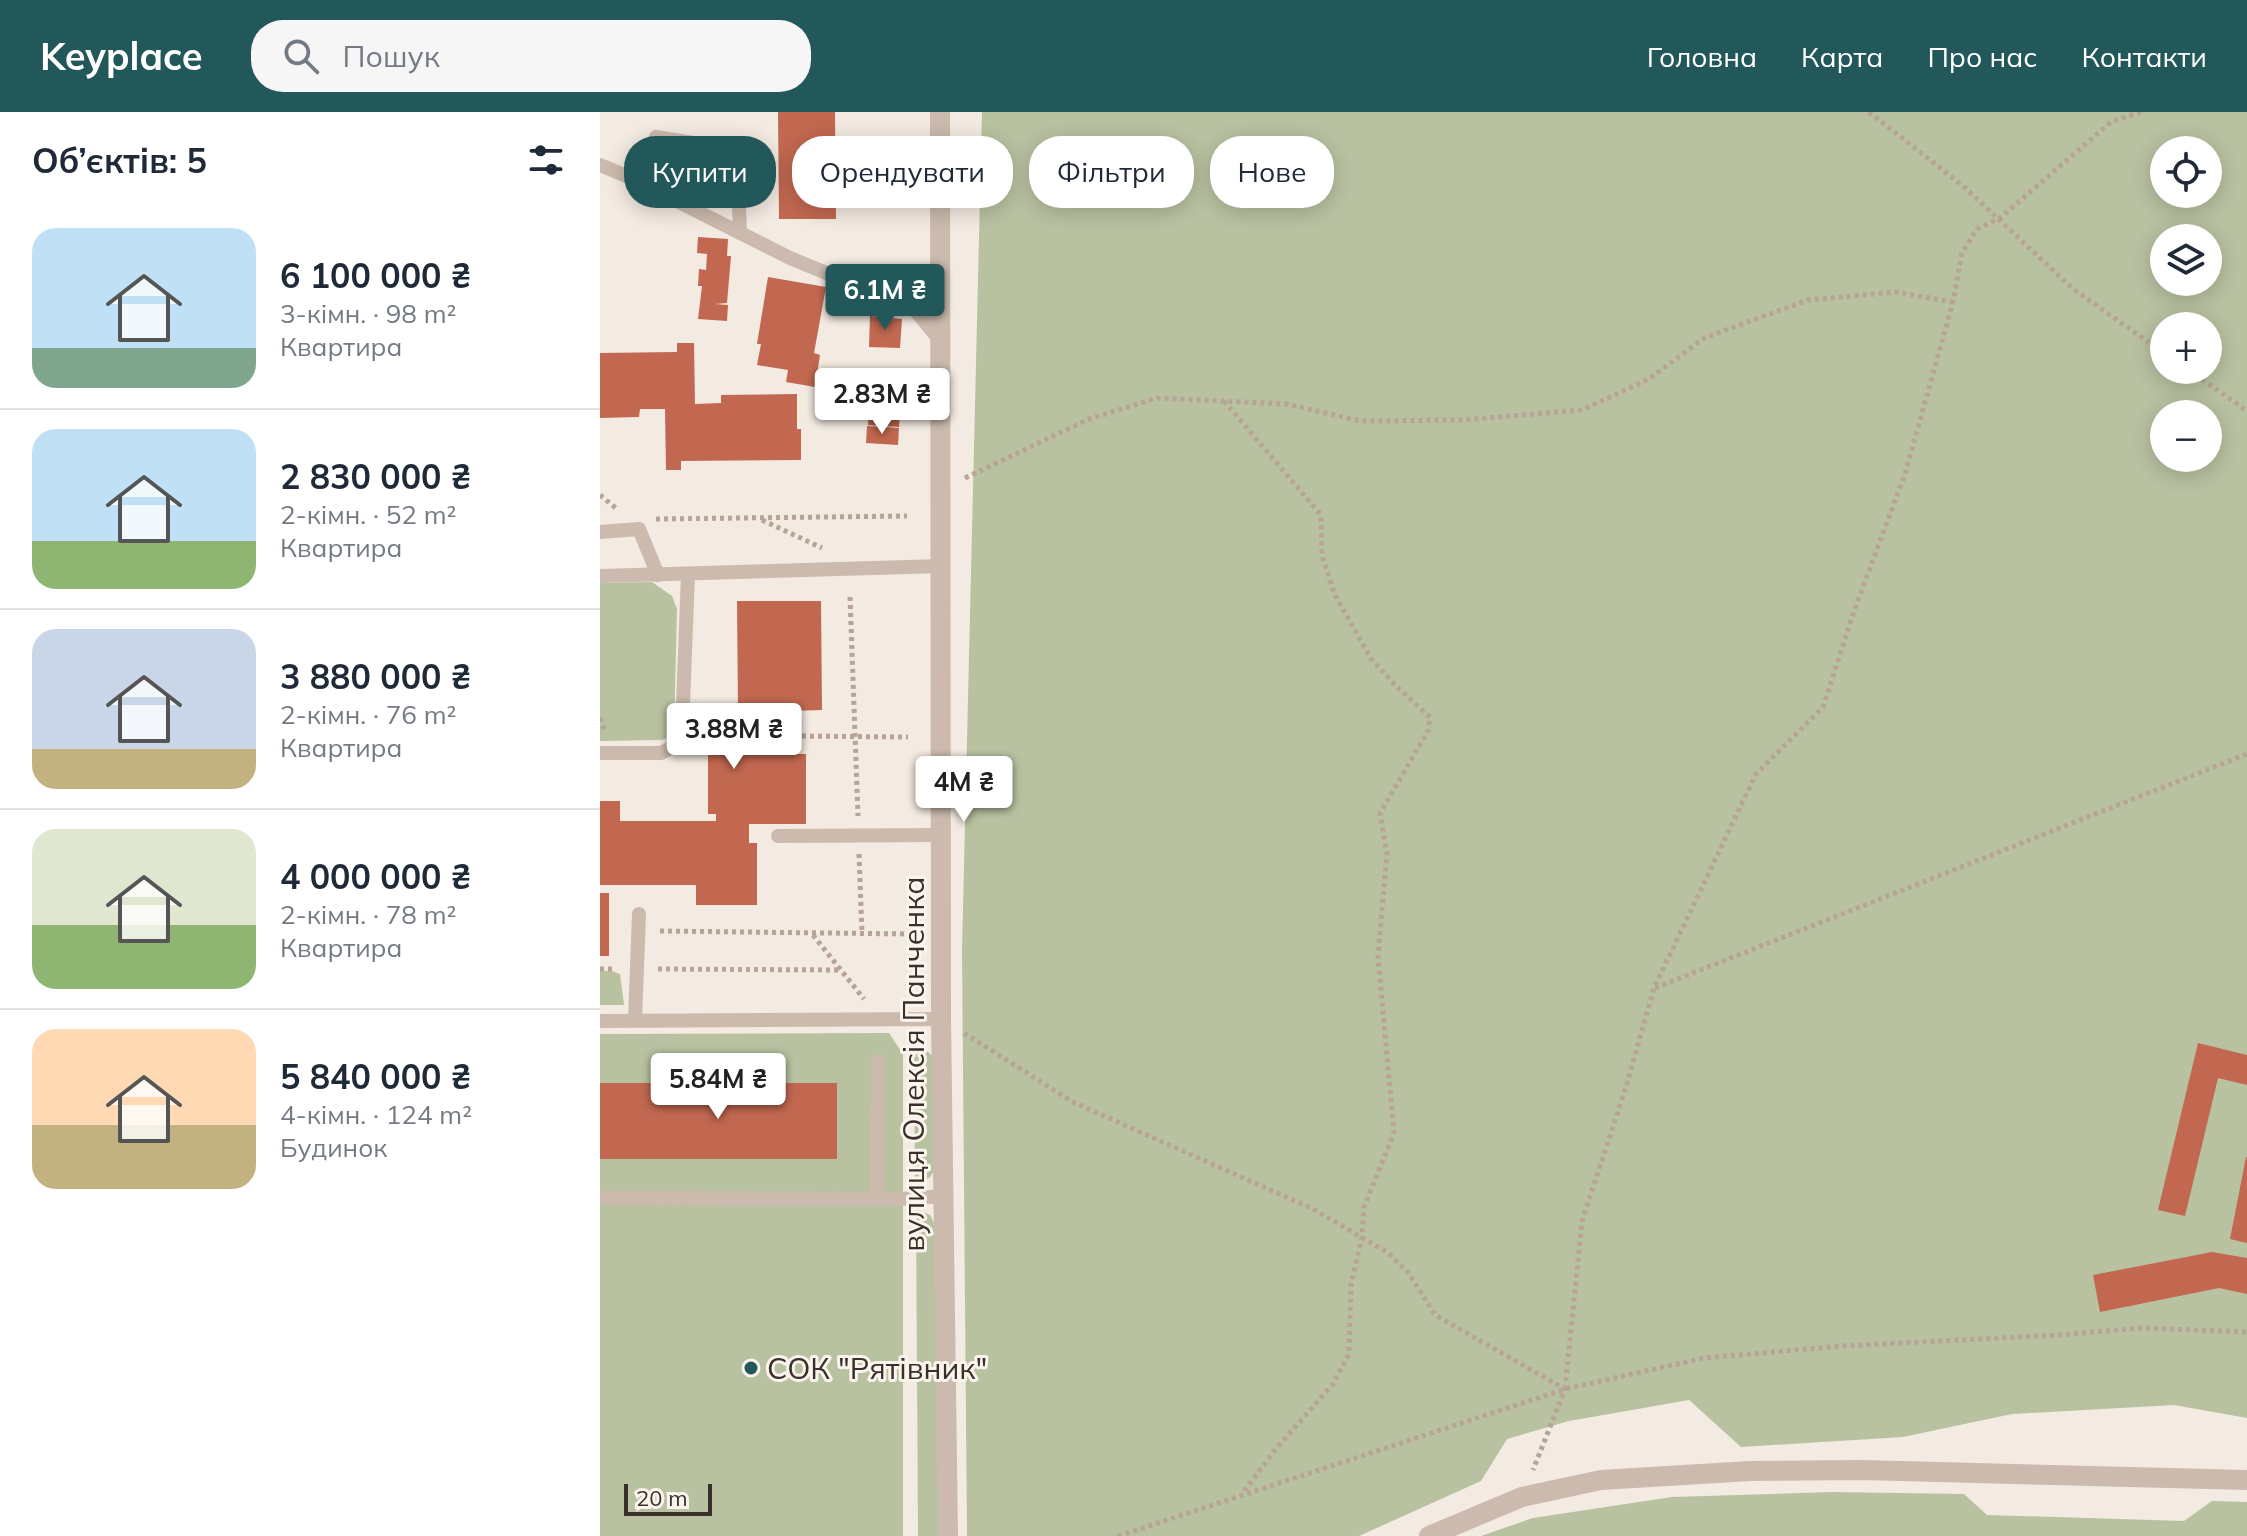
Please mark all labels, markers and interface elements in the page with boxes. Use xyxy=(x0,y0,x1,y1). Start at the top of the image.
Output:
search box xyxy=(251,20,811,92)
text: Keyplace xyxy=(40,32,203,80)
icon: search xyxy=(279,34,323,78)
text: Пошук xyxy=(343,37,440,75)
text: Головна xyxy=(1647,39,1757,74)
text: Карта xyxy=(1801,39,1883,74)
text: Про нас xyxy=(1927,39,2037,74)
text: Контакти xyxy=(2081,39,2207,74)
chip: Купити xyxy=(624,136,776,208)
chip: Орендувати xyxy=(792,136,1013,208)
chip: Фільтри xyxy=(1029,136,1194,208)
chip: Нове xyxy=(1210,136,1334,208)
map controls xyxy=(2150,136,2222,472)
button: locate xyxy=(2150,136,2222,208)
icon: filters xyxy=(524,138,568,182)
text: Об’єктів: 5 xyxy=(32,139,207,182)
button: layers xyxy=(2150,224,2222,296)
text: 6 100 000 ₴ xyxy=(280,254,471,297)
icon: home xyxy=(96,260,192,356)
pin: 6.1M ₴ xyxy=(820,264,950,332)
text: 6.1M ₴ xyxy=(844,273,927,306)
text: 3-кімн. · 98 m² xyxy=(280,297,456,330)
button: + xyxy=(2150,312,2222,384)
text: Квартира xyxy=(280,330,402,363)
pin: 2.83M ₴ xyxy=(808,368,956,436)
text: 2.83M ₴ xyxy=(833,377,931,410)
button: − xyxy=(2150,400,2222,472)
text: 2 830 000 ₴ xyxy=(280,455,471,498)
icon: home xyxy=(96,461,192,557)
text: 2-кімн. · 52 m² xyxy=(280,498,456,531)
text: Квартира xyxy=(280,531,402,564)
text: 3 880 000 ₴ xyxy=(280,655,471,698)
icon: home xyxy=(96,661,192,757)
text: 2-кімн. · 76 m² xyxy=(280,698,456,731)
pin: 3.88M ₴ xyxy=(660,703,808,771)
text: 3.88M ₴ xyxy=(685,712,783,745)
text: Квартира xyxy=(280,731,402,764)
pin: 4M ₴ xyxy=(917,756,1011,824)
text: 4M ₴ xyxy=(934,765,994,798)
text: 4 000 000 ₴ xyxy=(280,855,471,898)
icon: home xyxy=(96,861,192,957)
street label: вулиця Олексія Панченка xyxy=(894,876,932,1252)
text: 2-кімн. · 78 m² xyxy=(280,898,456,931)
text: Квартира xyxy=(280,931,402,964)
pin: 5.84M ₴ xyxy=(644,1053,792,1121)
text: 5 840 000 ₴ xyxy=(280,1055,471,1098)
icon: home xyxy=(96,1061,192,1157)
text: 5.84M ₴ xyxy=(669,1062,767,1095)
text: 4-кімн. · 124 m² xyxy=(280,1098,472,1131)
text: Будинок xyxy=(280,1131,387,1164)
place label: СОК "Рятівник" xyxy=(767,1349,987,1387)
marker: СОК "Рятівник" xyxy=(742,1359,760,1377)
scale bar xyxy=(624,1480,712,1516)
text: 20 m xyxy=(636,1484,687,1512)

